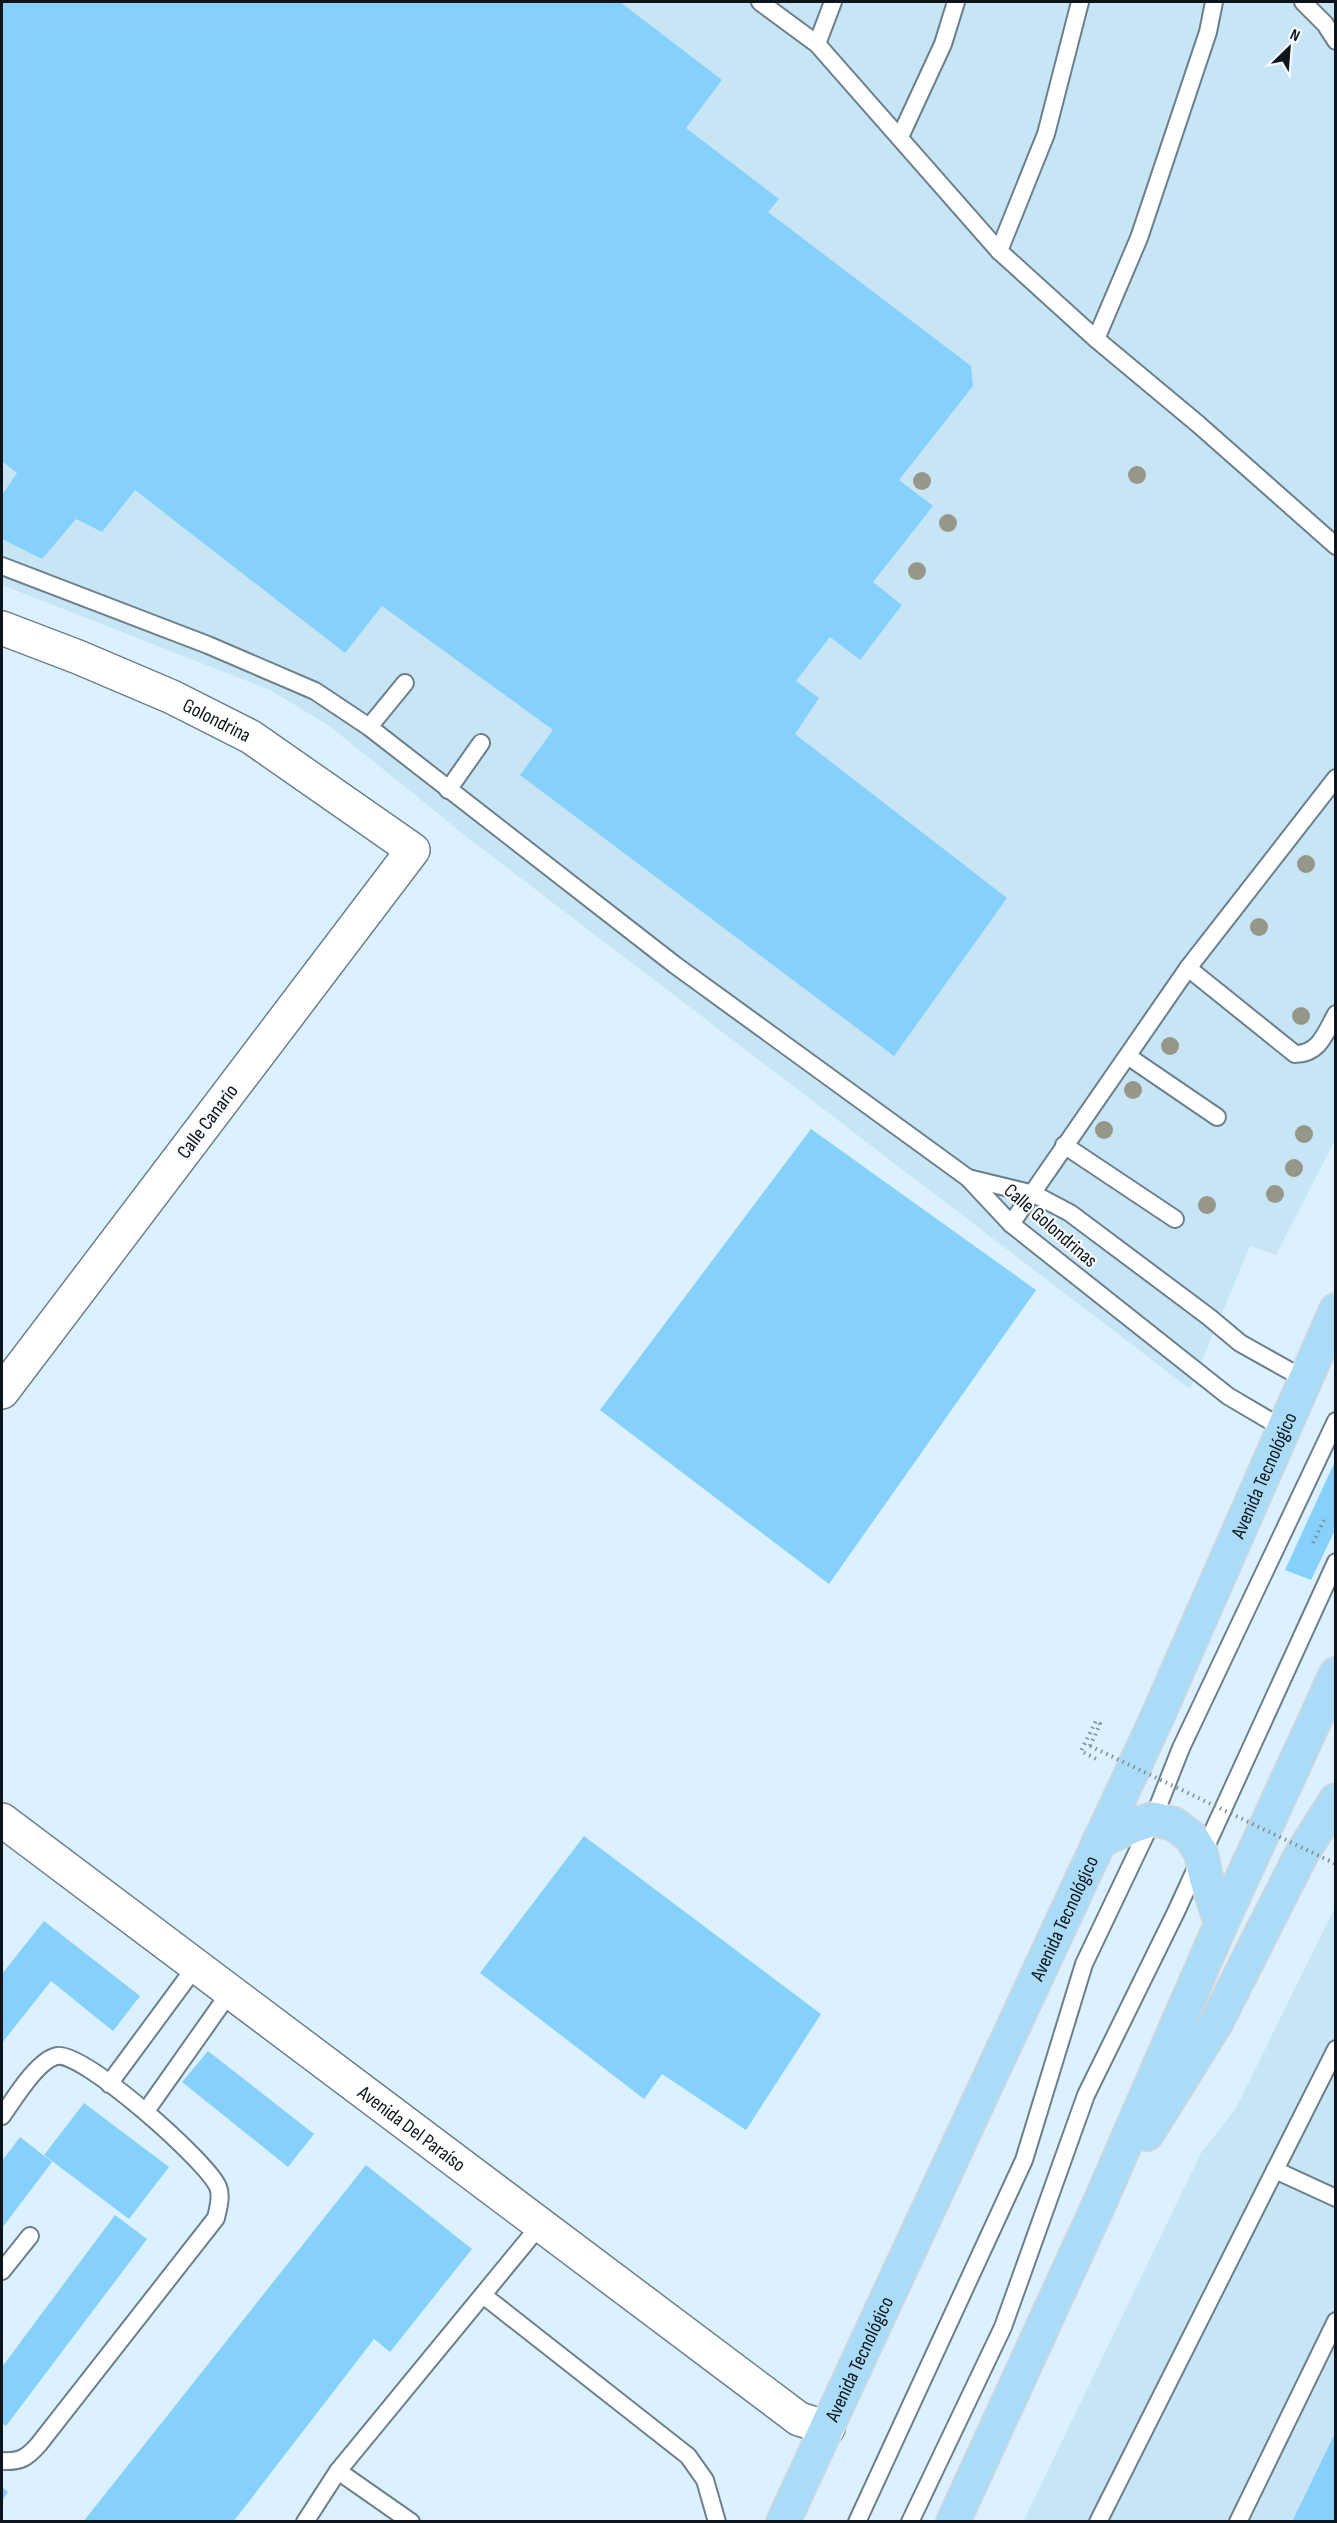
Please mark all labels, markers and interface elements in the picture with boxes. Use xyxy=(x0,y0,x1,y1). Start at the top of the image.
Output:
north arrow xyxy=(1259,18,1319,78)
text: N xyxy=(1287,25,1303,46)
street label: Golondrina xyxy=(179,693,255,748)
street label: Calle Canario xyxy=(172,1080,244,1163)
street label: Calle Golondrinas xyxy=(999,1179,1102,1273)
street label: Avenida Tecnológico xyxy=(1226,1409,1303,1543)
street label: Avenida Tecnológico xyxy=(1025,1852,1104,1986)
street label: Avenida Del Paraíso xyxy=(352,2080,470,2177)
street label: Avenida Tecnológico xyxy=(820,2293,899,2426)

